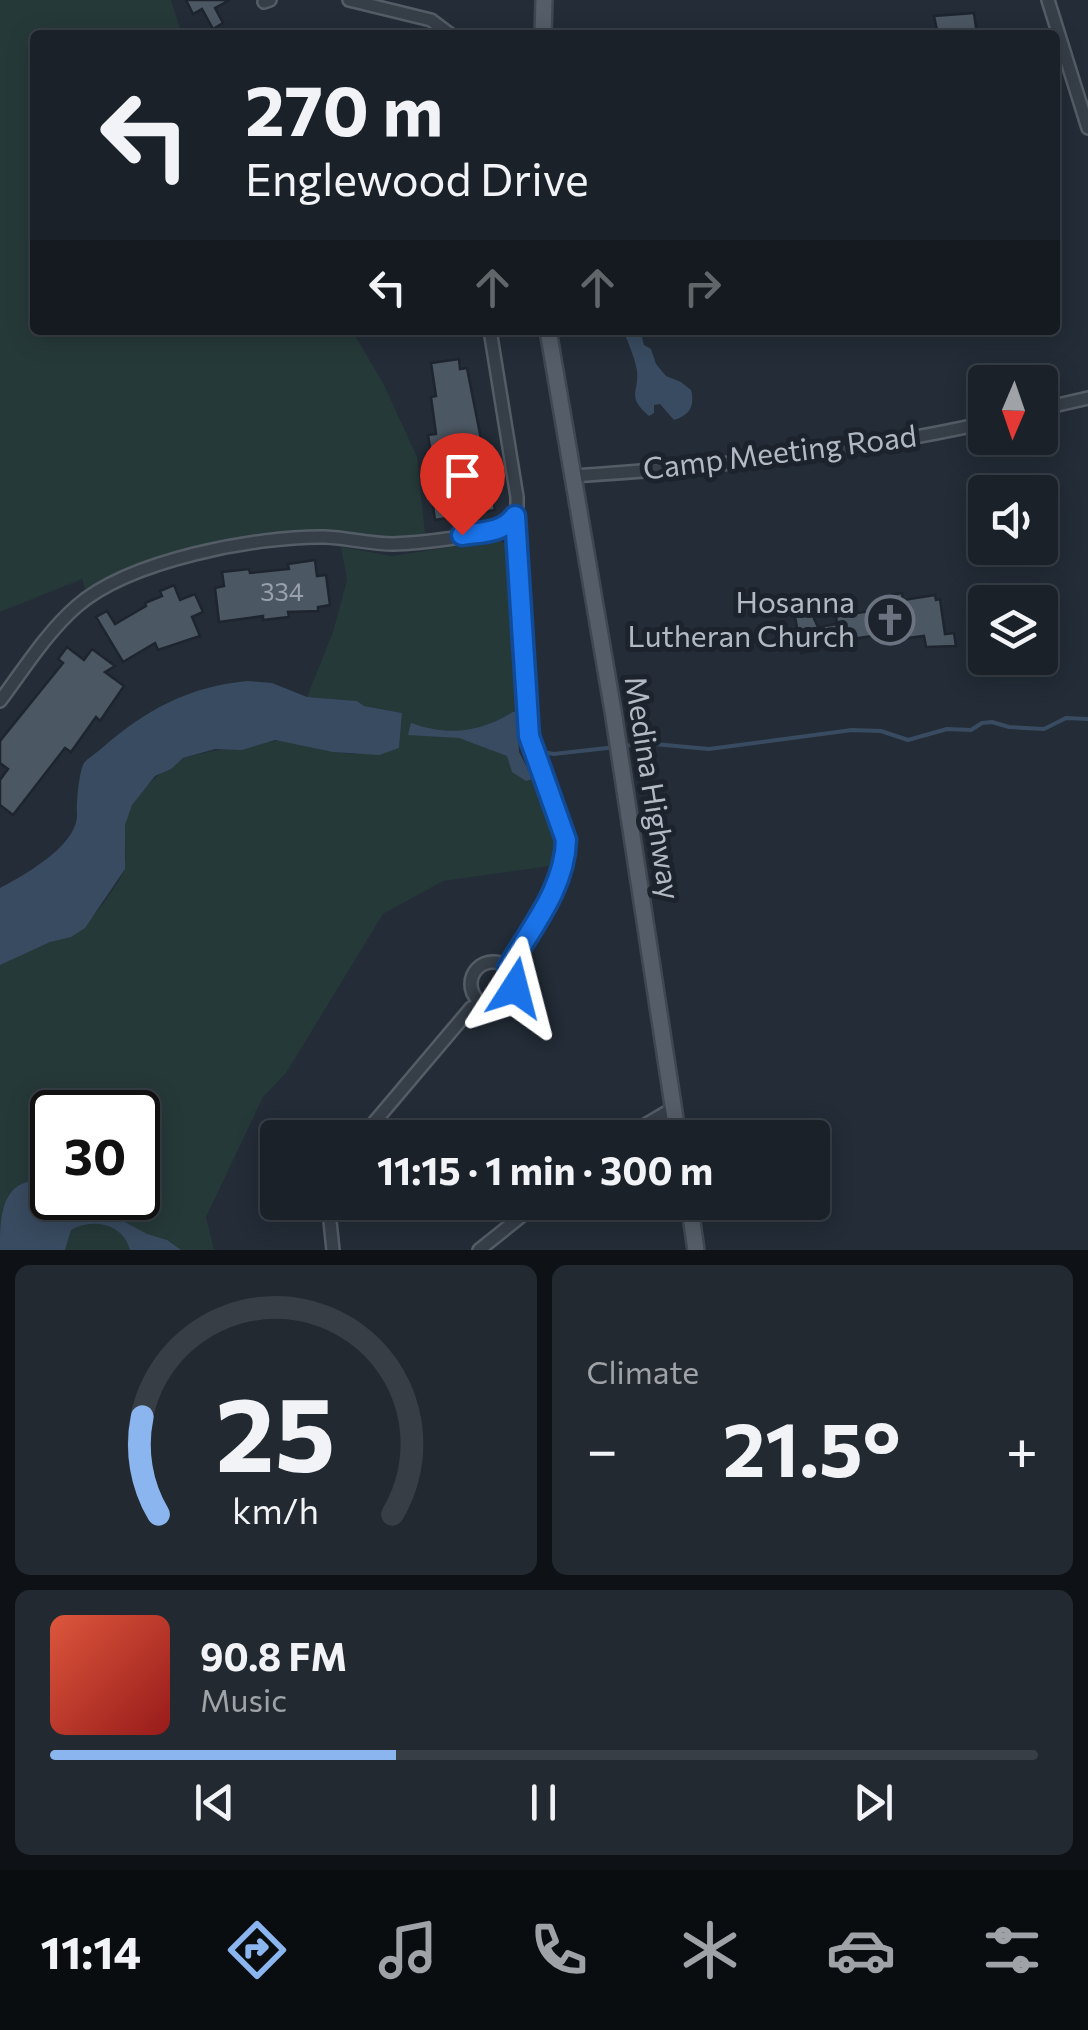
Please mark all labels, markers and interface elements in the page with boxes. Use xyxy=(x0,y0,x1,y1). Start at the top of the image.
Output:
text: 270 m xyxy=(245,65,443,150)
icon: left xyxy=(80,70,210,200)
text: Englewood Drive xyxy=(245,150,589,205)
icon: left xyxy=(360,260,415,315)
icon: ahead xyxy=(465,260,520,315)
icon: ahead xyxy=(570,260,625,315)
icon: right xyxy=(675,260,730,315)
north arrow xyxy=(968,365,1058,455)
map controls xyxy=(968,365,1058,675)
street label: Camp Meeting Road xyxy=(641,415,919,486)
pin xyxy=(420,433,505,536)
icon: arrive xyxy=(435,448,490,503)
button: sound xyxy=(968,475,1058,565)
house number: 334 xyxy=(260,576,304,606)
place label: Hosanna Lutheran Church xyxy=(627,582,855,653)
button: layers xyxy=(968,585,1058,675)
church icon: Hosanna Lutheran Church xyxy=(864,594,916,646)
street label: Medina Highway xyxy=(619,673,690,902)
position arrow xyxy=(463,936,567,1040)
speed limit sign: 30 xyxy=(30,1090,160,1220)
text: 11:15 · 1 min · 300 m xyxy=(377,1146,713,1193)
text: Climate xyxy=(587,1351,699,1391)
text: 25 xyxy=(216,1366,336,1493)
text: 21.5° xyxy=(723,1401,901,1492)
text: − xyxy=(587,1414,618,1481)
text: + xyxy=(1006,1414,1038,1481)
text: km/h xyxy=(232,1488,319,1531)
text: 90.8 FM xyxy=(200,1632,347,1679)
text: Music xyxy=(200,1679,287,1719)
icon: previous xyxy=(187,1775,242,1830)
icon: pause xyxy=(516,1775,571,1830)
icon: next xyxy=(846,1775,901,1830)
icon: directions xyxy=(222,1915,292,1985)
icon: music xyxy=(373,1915,443,1985)
icon: phone xyxy=(524,1915,594,1985)
icon: climate xyxy=(675,1915,745,1985)
icon: car xyxy=(826,1915,896,1985)
icon: filters xyxy=(977,1915,1047,1985)
text: 11:14 xyxy=(41,1923,141,1978)

